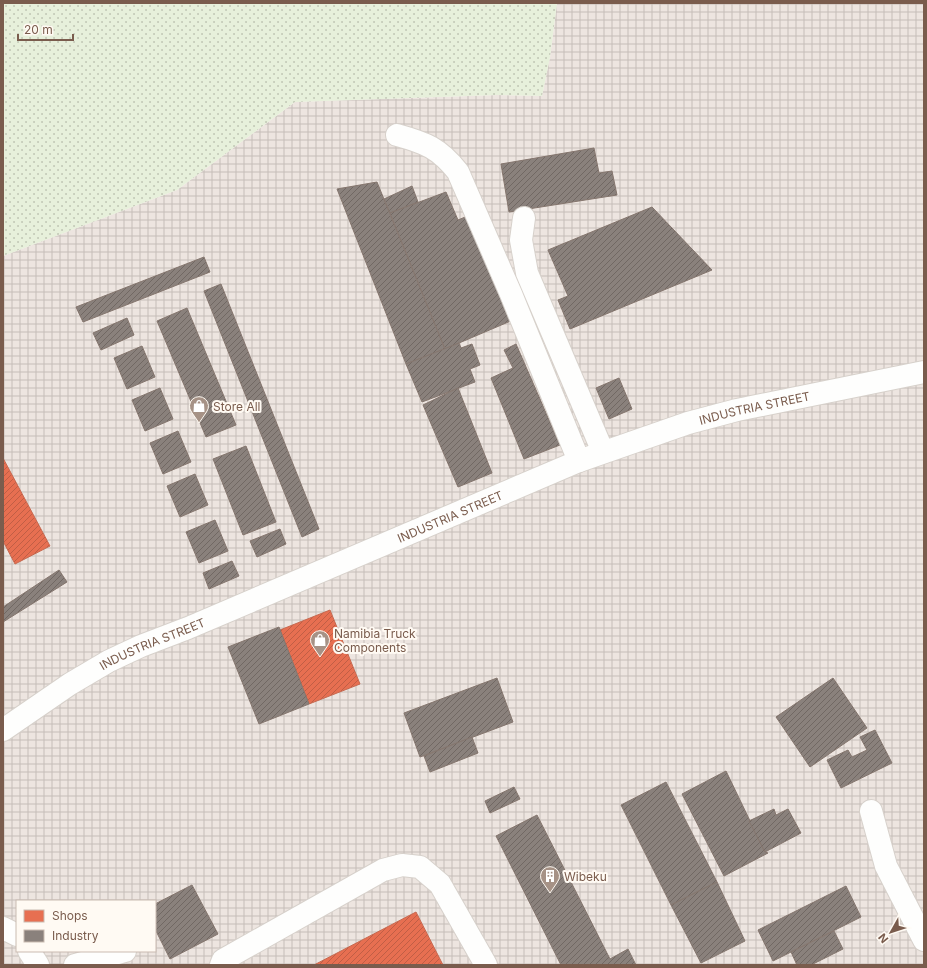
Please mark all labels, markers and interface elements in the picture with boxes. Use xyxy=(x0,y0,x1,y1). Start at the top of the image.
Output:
scale bar xyxy=(18,16,73,42)
text: 20 m xyxy=(24,22,53,37)
street label: INDUSTRIA STREET xyxy=(697,388,811,427)
shop icon: Store All xyxy=(188,395,210,423)
place label: Store All xyxy=(213,399,260,414)
street label: INDUSTRIA STREET xyxy=(395,487,505,545)
street label: INDUSTRIA STREET xyxy=(96,614,207,673)
place label: Namibia Truck Components xyxy=(334,626,416,655)
shop icon: Namibia Truck Components xyxy=(309,629,331,657)
building icon: Wibeku xyxy=(539,865,561,893)
place label: Wibeku xyxy=(564,869,607,884)
legend xyxy=(16,900,156,952)
text: Shops xyxy=(52,908,88,923)
north arrow xyxy=(871,912,911,952)
text: Industry xyxy=(52,928,99,943)
text: N xyxy=(875,931,891,946)

